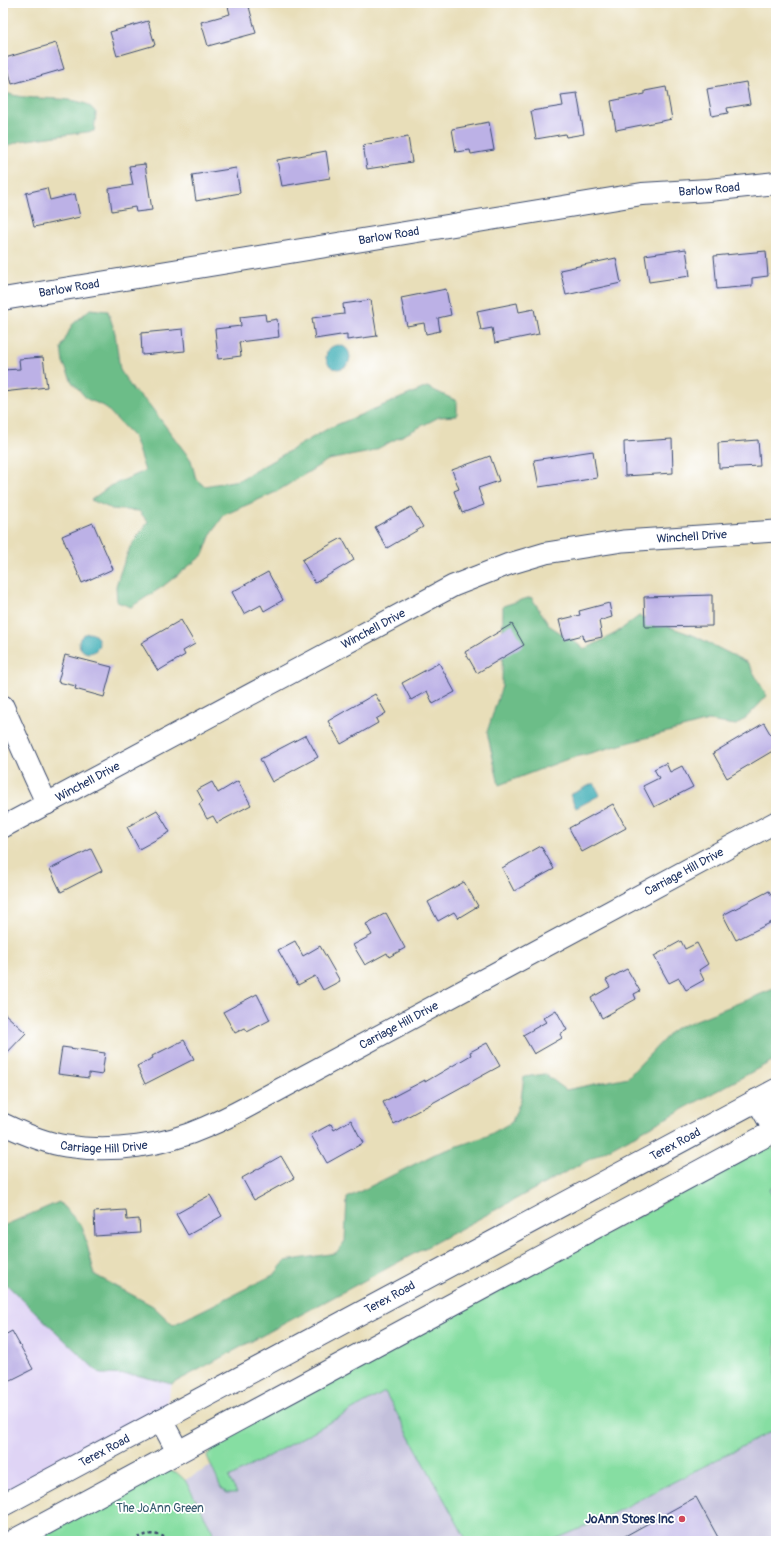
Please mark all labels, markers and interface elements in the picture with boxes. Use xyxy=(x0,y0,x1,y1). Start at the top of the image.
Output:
street label: Barlow Road xyxy=(678,180,741,200)
street label: Barlow Road xyxy=(357,224,421,248)
street label: Barlow Road xyxy=(38,276,101,301)
street label: Winchell Drive xyxy=(656,527,728,547)
street label: Winchell Drive xyxy=(339,606,408,652)
street label: Winchell Drive xyxy=(53,759,123,805)
street label: Carriage Hill Drive xyxy=(642,845,726,899)
street label: Carriage Hill Drive xyxy=(357,998,441,1053)
street label: Terex Road xyxy=(648,1125,704,1164)
street label: Carriage Hill Drive xyxy=(59,1138,149,1157)
street label: Terex Road xyxy=(362,1278,418,1317)
street label: Terex Road xyxy=(77,1431,133,1471)
park label: The JoAnn Green xyxy=(116,1501,204,1516)
place label: JoAnn Stores Inc xyxy=(585,1512,674,1527)
marker: JoAnn Stores Inc xyxy=(677,1514,687,1524)

